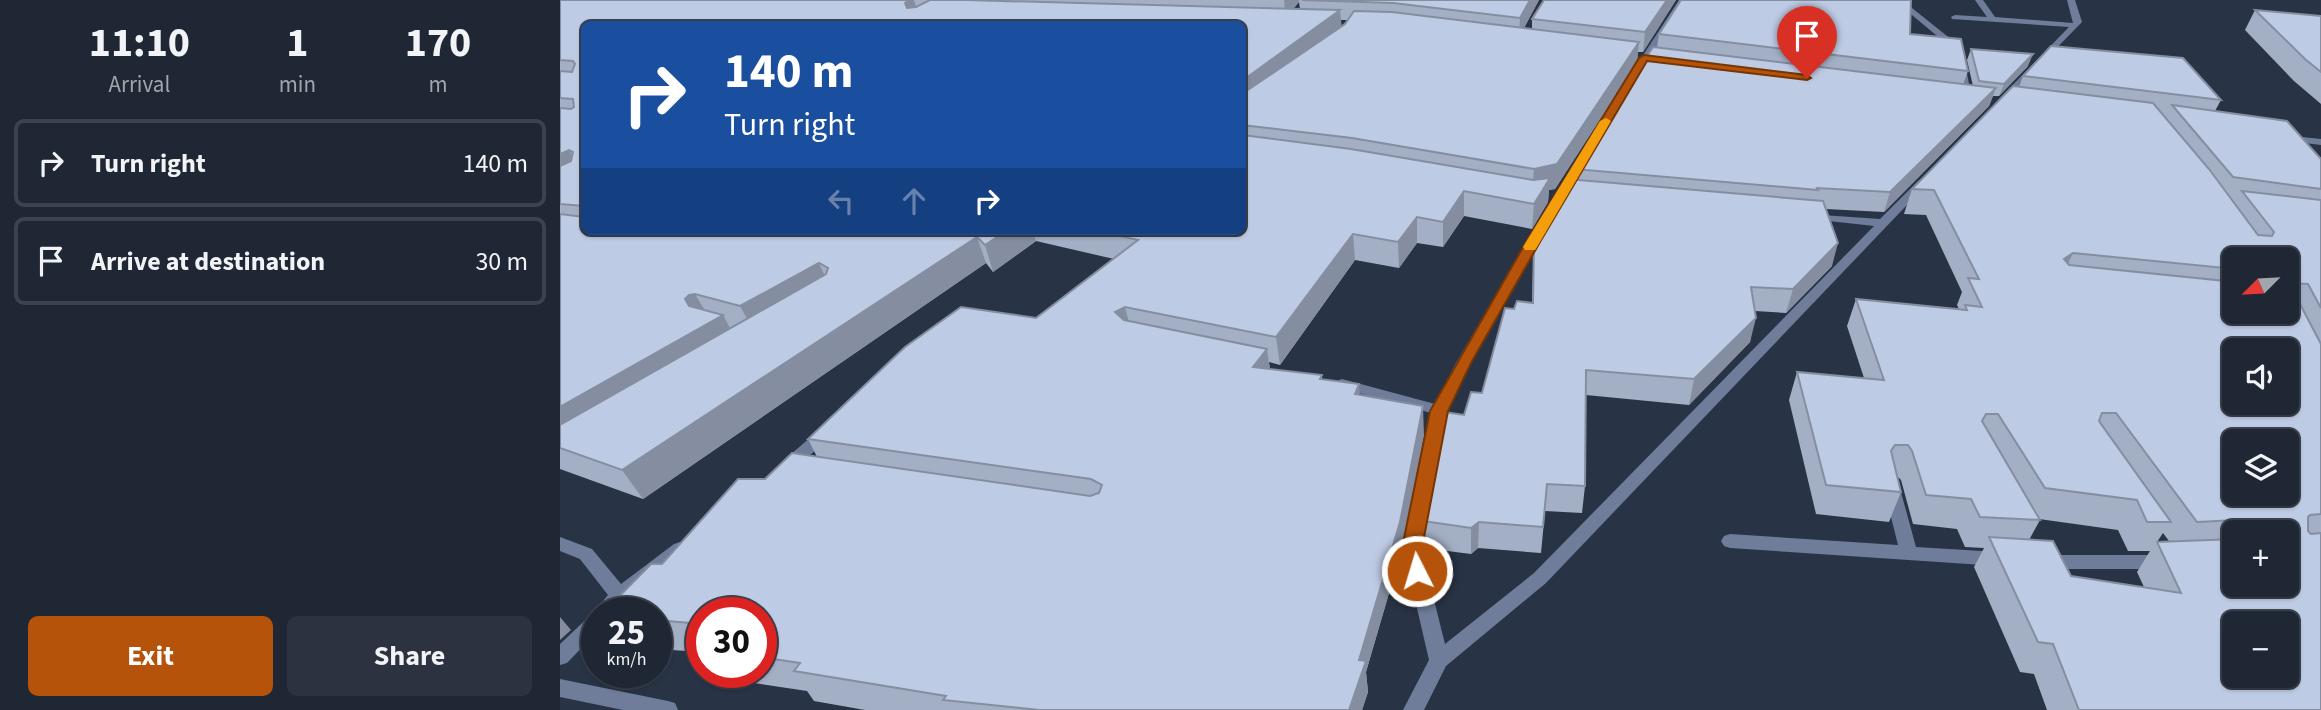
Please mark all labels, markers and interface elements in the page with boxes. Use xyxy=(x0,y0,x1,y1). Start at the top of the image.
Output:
pin xyxy=(1777,6,1837,78)
text: 11:10 xyxy=(89,13,190,73)
text: 1 xyxy=(286,13,308,73)
text: 170 xyxy=(405,13,471,73)
icon: arrive xyxy=(1788,17,1826,55)
text: 140 m xyxy=(724,37,853,107)
icon: right xyxy=(609,49,700,140)
text: Arrival xyxy=(108,68,170,101)
text: min xyxy=(279,68,316,101)
text: m xyxy=(428,68,448,101)
text: Turn right xyxy=(724,102,855,148)
icon: right xyxy=(32,144,70,182)
text: Turn right xyxy=(91,145,206,182)
text: 140 m xyxy=(462,145,528,182)
icon: left xyxy=(822,182,860,220)
icon: ahead xyxy=(895,182,933,220)
icon: right xyxy=(968,182,1006,220)
icon: arrive xyxy=(32,242,70,280)
text: Arrive at destination xyxy=(91,243,325,280)
text: 30 m xyxy=(475,243,528,280)
north arrow xyxy=(2222,247,2300,324)
map controls xyxy=(2222,247,2299,688)
button: sound xyxy=(2222,338,2299,415)
button: layers xyxy=(2222,429,2299,506)
button: + xyxy=(2222,520,2299,597)
position arrow xyxy=(1380,534,1454,608)
speed limit sign: 30 xyxy=(686,597,777,688)
text: 25 xyxy=(608,608,645,658)
button: − xyxy=(2222,611,2299,688)
button: Exit xyxy=(28,616,273,696)
button: Share xyxy=(287,616,532,696)
text: km/h xyxy=(607,647,646,672)

